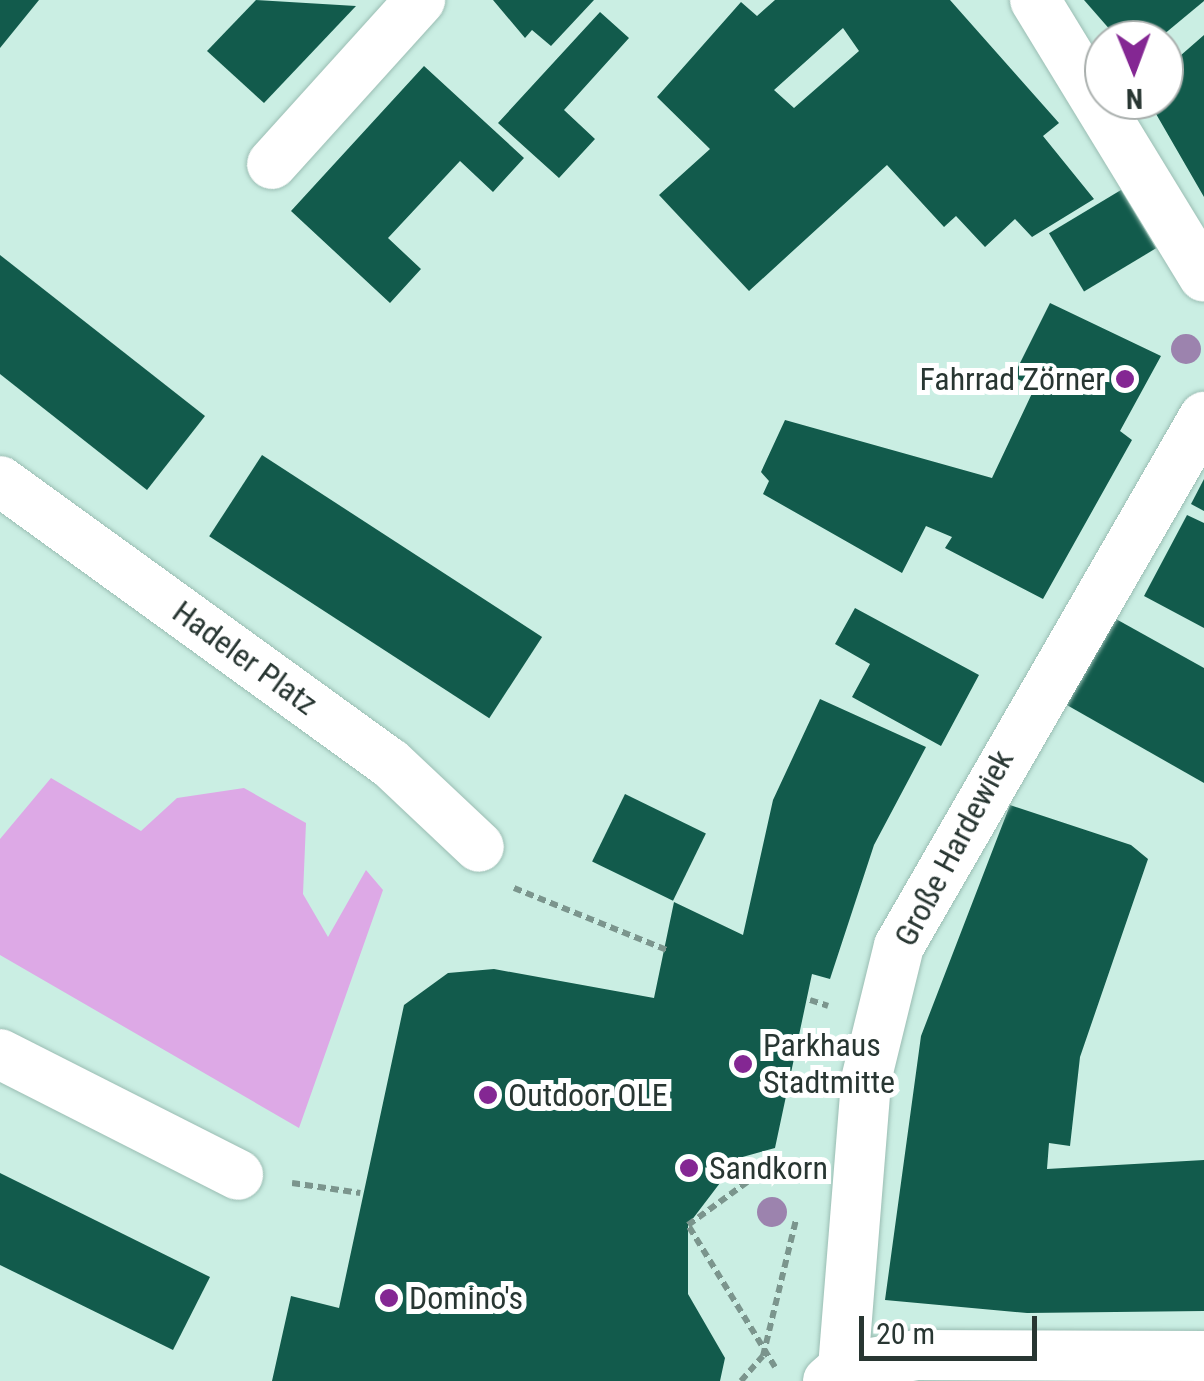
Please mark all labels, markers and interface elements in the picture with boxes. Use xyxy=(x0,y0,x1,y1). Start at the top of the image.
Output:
north arrow xyxy=(1084,20,1184,120)
text: N xyxy=(1126,82,1143,115)
place label: Fahrrad Zörner xyxy=(919,360,1105,398)
marker: Fahrrad Zörner xyxy=(1114,368,1136,390)
street label: Hadeler Platz xyxy=(165,593,325,723)
street label: Große Hardewiek xyxy=(886,743,1022,953)
place label: Parkhaus Stadtmitte xyxy=(763,1027,895,1102)
marker: Parkhaus Stadtmitte xyxy=(732,1053,754,1075)
place label: Outdoor OLE xyxy=(508,1076,668,1114)
marker: Outdoor OLE xyxy=(477,1084,499,1106)
place label: Sandkorn xyxy=(709,1149,828,1187)
marker: Sandkorn xyxy=(678,1157,700,1179)
place label: Domino's xyxy=(409,1279,523,1317)
marker: Domino's xyxy=(378,1287,400,1309)
scale bar xyxy=(864,1296,1042,1358)
text: 20 m xyxy=(876,1316,935,1351)

